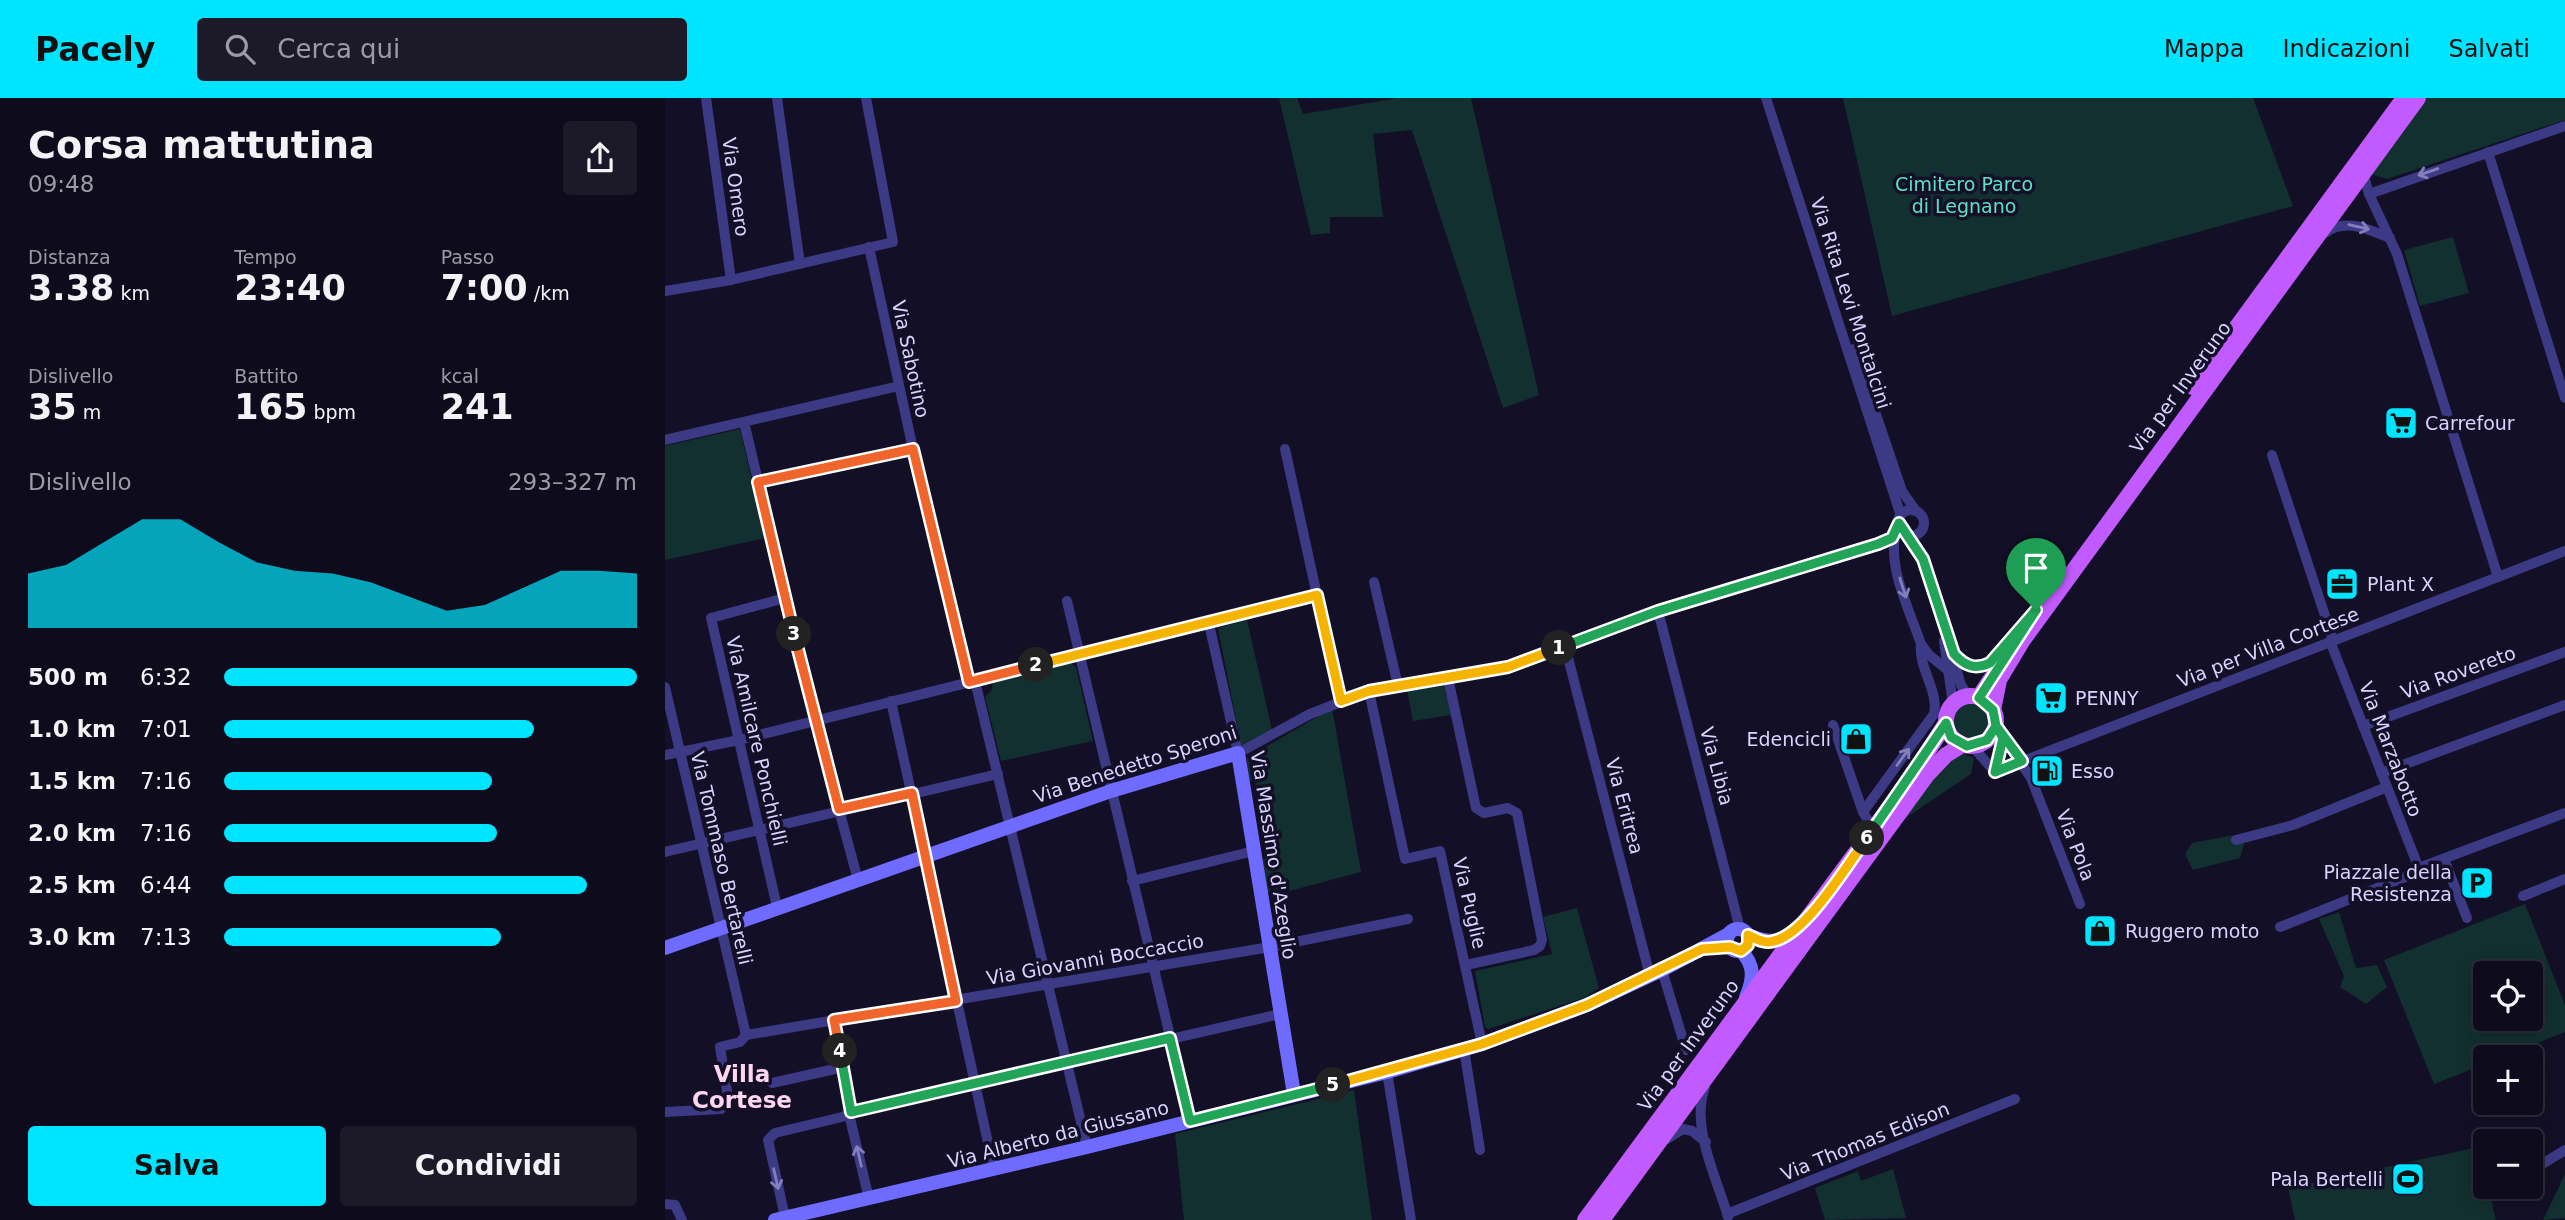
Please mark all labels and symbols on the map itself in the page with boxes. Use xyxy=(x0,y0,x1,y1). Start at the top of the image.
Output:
street label: Via Omero xyxy=(718,136,754,238)
one-way arrow xyxy=(2418,167,2440,179)
park label: Cimitero Parco di Legnano xyxy=(1895,173,2033,217)
street label: Via Rita Levi Montalcini xyxy=(1806,194,1896,412)
one-way arrow xyxy=(2347,222,2369,235)
street label: Via Sabotino xyxy=(888,298,934,420)
street label: Via per Inveruno xyxy=(2125,317,2235,457)
supermarket icon: Carrefour xyxy=(2382,404,2420,442)
place label: Carrefour xyxy=(2425,412,2515,434)
pin xyxy=(2006,538,2066,610)
office icon: Plant X xyxy=(2323,565,2361,603)
place label: Plant X xyxy=(2367,573,2434,595)
one-way arrow xyxy=(1897,577,1910,599)
street label: Via per Villa Cortese xyxy=(2174,602,2362,692)
pin: 3 xyxy=(776,616,811,652)
pin: 1 xyxy=(1541,630,1577,666)
street label: Via Amilcare Ponchielli xyxy=(722,634,792,848)
street label: Via Rovereto xyxy=(2398,641,2518,703)
pin: 2 xyxy=(1019,648,1053,682)
street label: Via Marzabotto xyxy=(2355,678,2427,820)
supermarket icon: PENNY xyxy=(2032,679,2070,717)
place label: PENNY xyxy=(2075,687,2139,709)
shop icon: Edencicli xyxy=(1837,720,1875,758)
street label: Via Benedetto Speroni xyxy=(1031,721,1239,807)
street label: Via Libia xyxy=(1696,724,1738,808)
place label: Edencicli xyxy=(1746,728,1831,750)
one-way arrow xyxy=(1896,748,1910,767)
street label: Via Tommaso Bertarelli xyxy=(687,749,757,967)
street label: Via Massimo d'Azeglio xyxy=(1247,749,1301,961)
fuel station icon: Esso xyxy=(2028,752,2066,790)
street label: Via Eritrea xyxy=(1602,755,1648,857)
place label: Esso xyxy=(2071,760,2114,782)
street label: Via Pola xyxy=(2052,806,2100,884)
pin: 6 xyxy=(1849,820,1885,856)
street label: Via Puglie xyxy=(1449,855,1491,951)
place label: Piazzale della Resistenza xyxy=(2323,861,2452,905)
parking icon: Piazzale della Resistenza xyxy=(2458,864,2496,902)
shop icon: Ruggero moto xyxy=(2081,912,2119,950)
place label: Ruggero moto xyxy=(2125,920,2259,942)
street label: Via Giovanni Boccaccio xyxy=(985,929,1205,989)
street label: Via per Inveruno xyxy=(1633,975,1743,1115)
pin: 4 xyxy=(823,1034,857,1068)
district label: Villa Cortese xyxy=(692,1061,792,1113)
pin: 5 xyxy=(1315,1068,1351,1102)
street label: Via Alberto da Giussano xyxy=(945,1096,1171,1172)
street label: Via Thomas Edison xyxy=(1778,1097,1952,1185)
one-way arrow xyxy=(851,1145,865,1168)
sports icon: Pala Bertelli xyxy=(2389,1160,2427,1198)
one-way arrow xyxy=(771,1167,784,1189)
place label: Pala Bertelli xyxy=(2270,1168,2383,1190)

